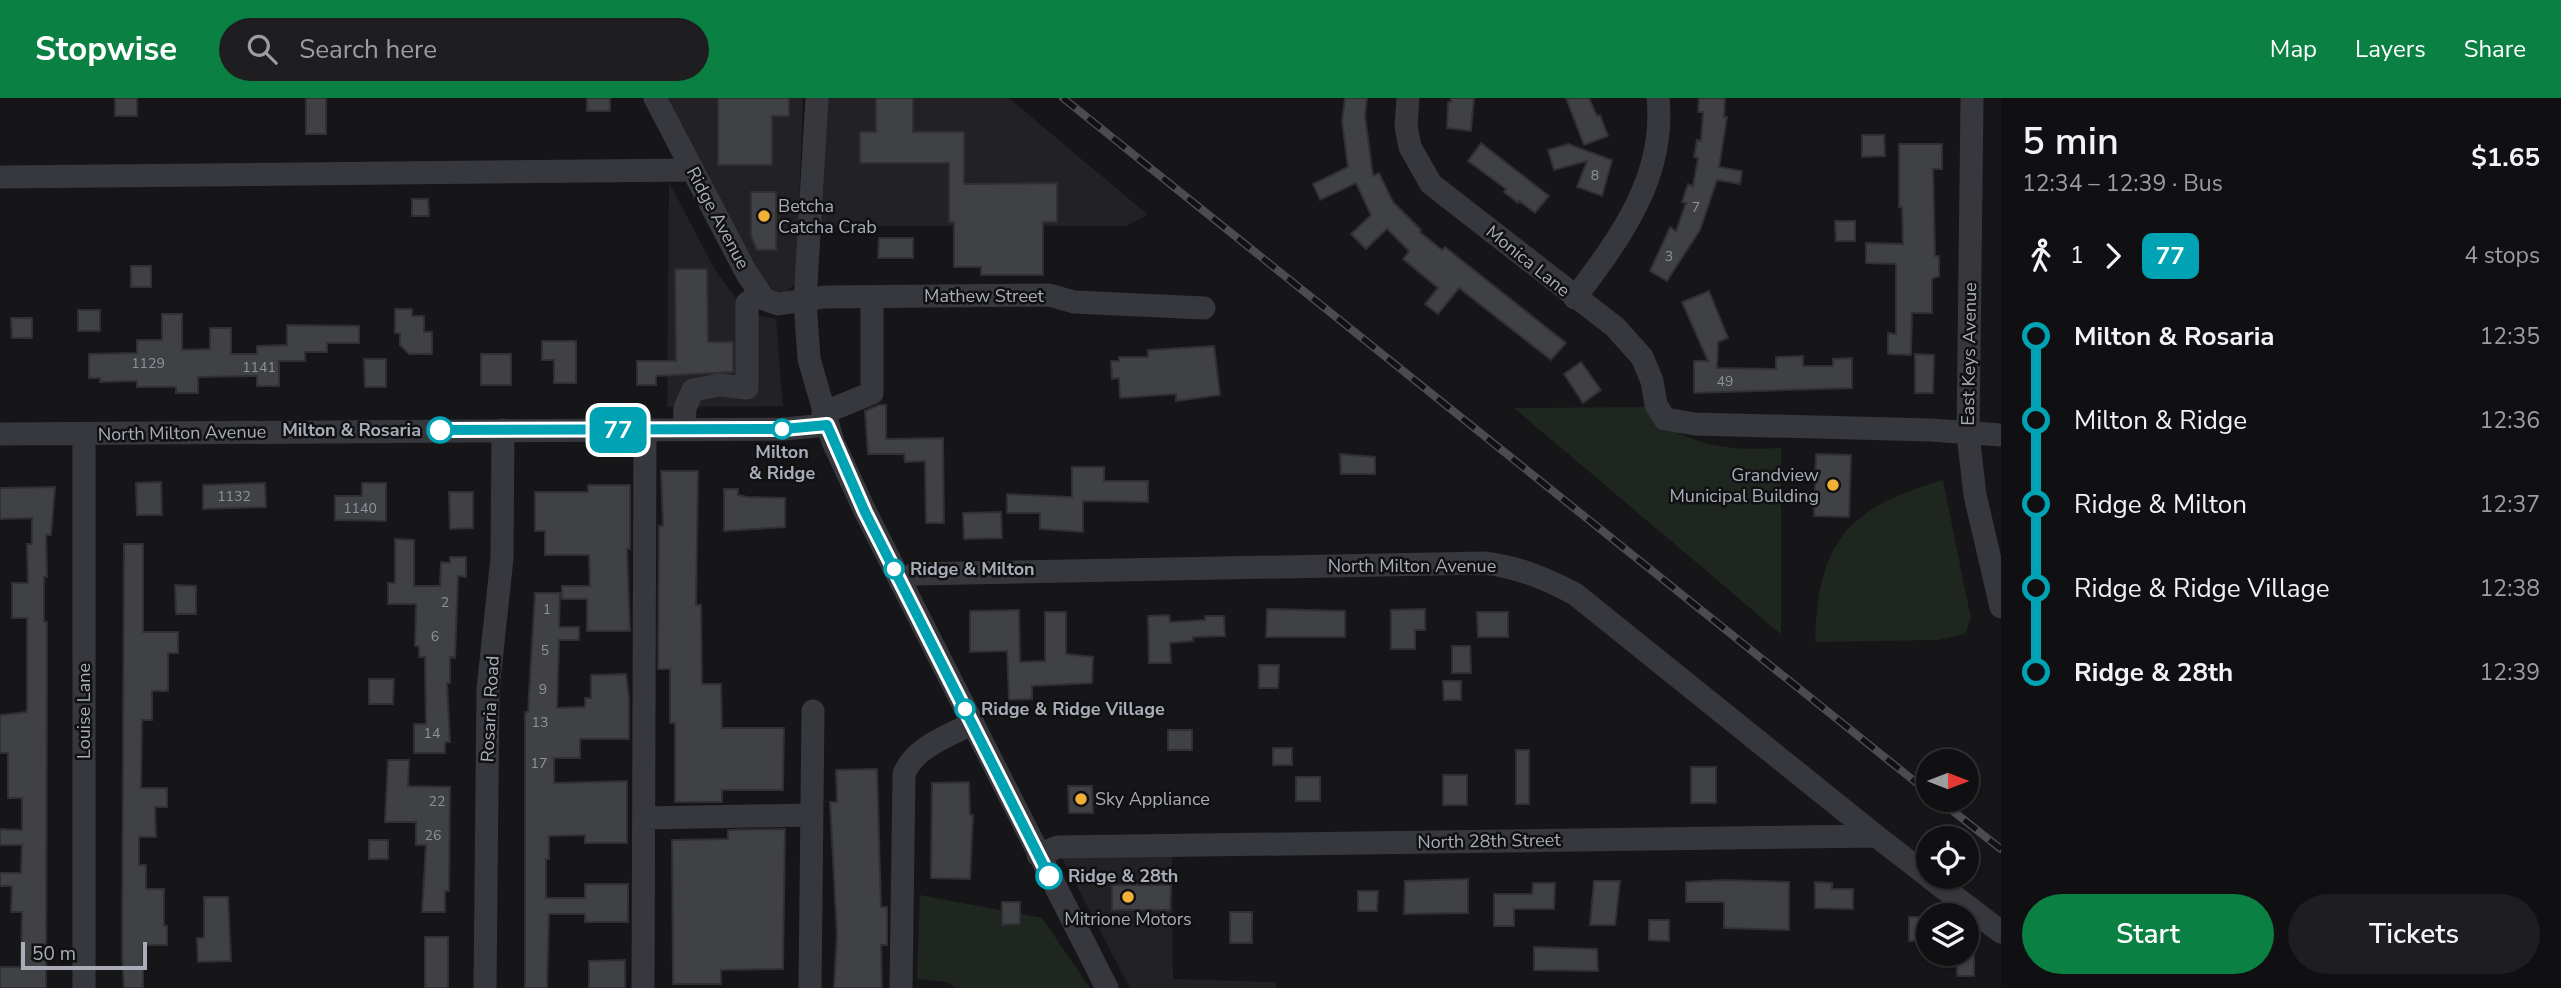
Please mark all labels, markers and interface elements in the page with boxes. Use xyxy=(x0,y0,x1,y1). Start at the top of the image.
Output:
search box xyxy=(219,18,709,81)
text: Stopwise xyxy=(35,27,177,72)
icon: search xyxy=(243,30,281,68)
text: Search here xyxy=(299,32,437,67)
text: Map xyxy=(2270,33,2317,65)
text: Layers xyxy=(2355,33,2426,65)
text: Share xyxy=(2464,33,2526,65)
text: 5 min xyxy=(2022,116,2119,167)
text: $1.65 xyxy=(2471,140,2540,175)
street label: Ridge Avenue xyxy=(681,163,755,273)
house number: 8 xyxy=(1591,166,1599,185)
text: 12:34 – 12:39 · Bus xyxy=(2022,168,2223,199)
place label: Betcha Catcha Crab xyxy=(778,194,877,239)
house number: 7 xyxy=(1692,198,1700,217)
marker: Betcha Catcha Crab xyxy=(756,208,772,224)
street label: Monica Lane xyxy=(1481,220,1575,302)
icon: walk xyxy=(2022,237,2060,275)
icon: forward xyxy=(2094,237,2132,275)
text: 1 xyxy=(2070,240,2084,271)
text: 77 xyxy=(2156,240,2185,272)
text: 4 stops xyxy=(2464,240,2540,271)
house number: 3 xyxy=(1665,247,1673,266)
street label: East Keys Avenue xyxy=(1956,282,1982,426)
street label: Mathew Street xyxy=(924,284,1045,308)
text: Milton & Rosaria xyxy=(2074,319,2275,354)
text: 12:35 xyxy=(2480,321,2540,352)
house number: 1129 xyxy=(131,354,165,373)
house number: 1141 xyxy=(242,358,276,377)
house number: 49 xyxy=(1717,372,1733,391)
text: Milton & Ridge xyxy=(2074,403,2247,438)
text: 12:36 xyxy=(2480,405,2540,436)
line badge: 77 xyxy=(586,407,650,453)
text: 77 xyxy=(604,414,632,446)
marker: Milton & Rosaria xyxy=(427,417,453,443)
place label: Milton & Rosaria xyxy=(282,418,421,442)
marker: Milton & Ridge xyxy=(772,419,792,439)
street label: North Milton Avenue xyxy=(98,420,266,446)
place label: Milton & Ridge xyxy=(749,440,815,485)
place label: Grandview Municipal Building xyxy=(1669,463,1819,508)
marker: Grandview Municipal Building xyxy=(1825,477,1841,493)
house number: 1132 xyxy=(217,487,251,506)
text: Ridge & Milton xyxy=(2074,487,2247,522)
text: 12:37 xyxy=(2480,489,2540,520)
house number: 1140 xyxy=(343,499,377,518)
street label: North Milton Avenue xyxy=(1328,554,1496,578)
place label: Ridge & Milton xyxy=(910,557,1035,581)
marker: Ridge & Milton xyxy=(884,559,904,579)
text: Ridge & Ridge Village xyxy=(2074,571,2330,606)
text: 12:38 xyxy=(2480,573,2540,604)
house number: 2 xyxy=(441,593,449,612)
house number: 1 xyxy=(543,600,551,619)
house number: 6 xyxy=(431,627,439,646)
house number: 5 xyxy=(541,641,549,660)
street label: Rosaria Road xyxy=(475,655,505,763)
text: Ridge & 28th xyxy=(2074,655,2233,690)
text: 12:39 xyxy=(2480,657,2540,688)
street label: Louise Lane xyxy=(72,663,96,759)
house number: 9 xyxy=(539,680,547,699)
place label: Ridge & Ridge Village xyxy=(981,697,1165,721)
marker: Ridge & Ridge Village xyxy=(955,699,975,719)
house number: 13 xyxy=(532,713,548,732)
house number: 14 xyxy=(424,724,440,743)
north arrow xyxy=(1916,749,1979,812)
map controls xyxy=(1916,749,1979,966)
house number: 17 xyxy=(531,754,547,773)
place label: Sky Appliance xyxy=(1095,787,1210,811)
marker: Sky Appliance xyxy=(1073,791,1089,807)
house number: 22 xyxy=(429,792,445,811)
house number: 26 xyxy=(425,826,441,845)
button: locate xyxy=(1916,826,1979,889)
street label: North 28th Street xyxy=(1417,828,1562,854)
marker: Ridge & 28th xyxy=(1036,863,1062,889)
place label: Ridge & 28th xyxy=(1068,864,1178,888)
marker: Mitrione Motors xyxy=(1120,889,1136,905)
button: Start xyxy=(2022,894,2274,974)
button: Tickets xyxy=(2288,894,2540,974)
button: layers xyxy=(1916,903,1979,966)
place label: Mitrione Motors xyxy=(1064,907,1192,931)
scale bar xyxy=(21,939,147,971)
text: 50 m xyxy=(32,941,76,967)

